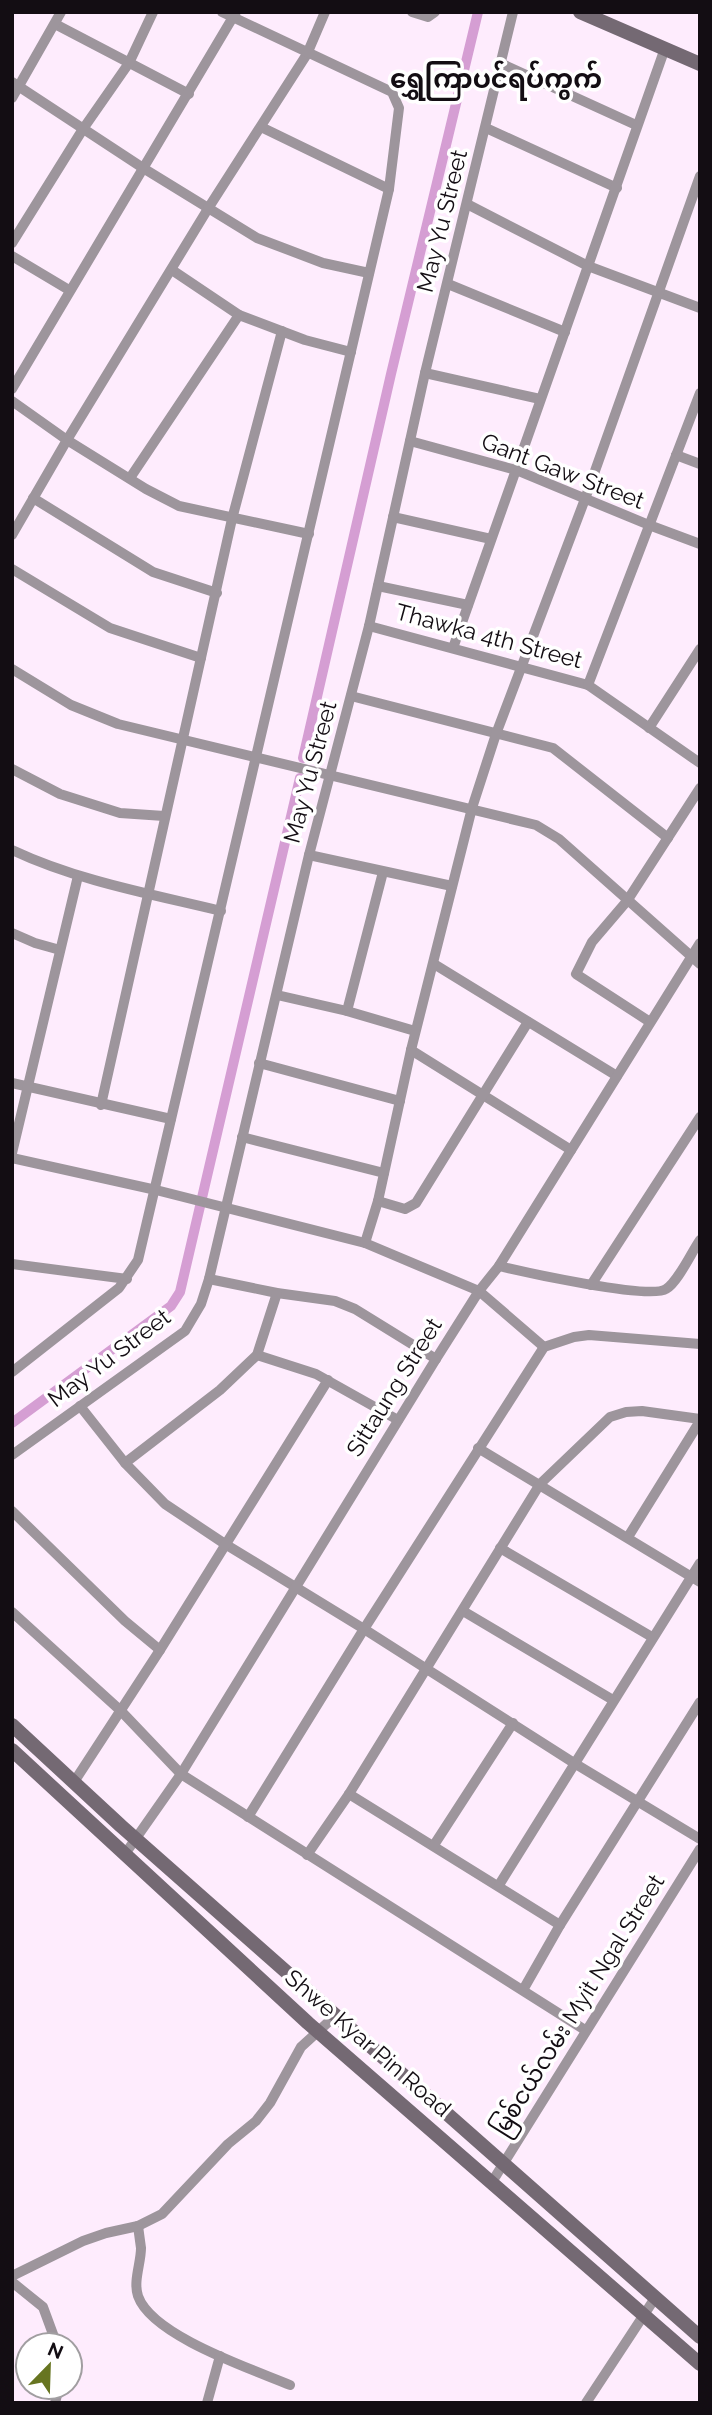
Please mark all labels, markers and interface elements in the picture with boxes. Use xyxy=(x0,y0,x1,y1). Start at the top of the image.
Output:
district label: ရွှေကြာပင်ရပ်ကွက် xyxy=(390,60,602,101)
street label: May Yu Street xyxy=(411,146,472,295)
street label: Gant Gaw Street xyxy=(478,427,649,514)
street label: Thawka 4th Street xyxy=(393,598,586,673)
street label: May Yu Street xyxy=(278,698,342,846)
street label: May Yu Street xyxy=(42,1303,175,1412)
street label: Sittaung Street xyxy=(340,1312,447,1461)
street label: မြစ်ငယ်လမ်း Myit Ngal Street xyxy=(484,1868,675,2144)
street label: Shwe Kyar Pin Road xyxy=(280,1963,457,2122)
north arrow xyxy=(14,2331,84,2401)
text: N xyxy=(45,2337,67,2363)

